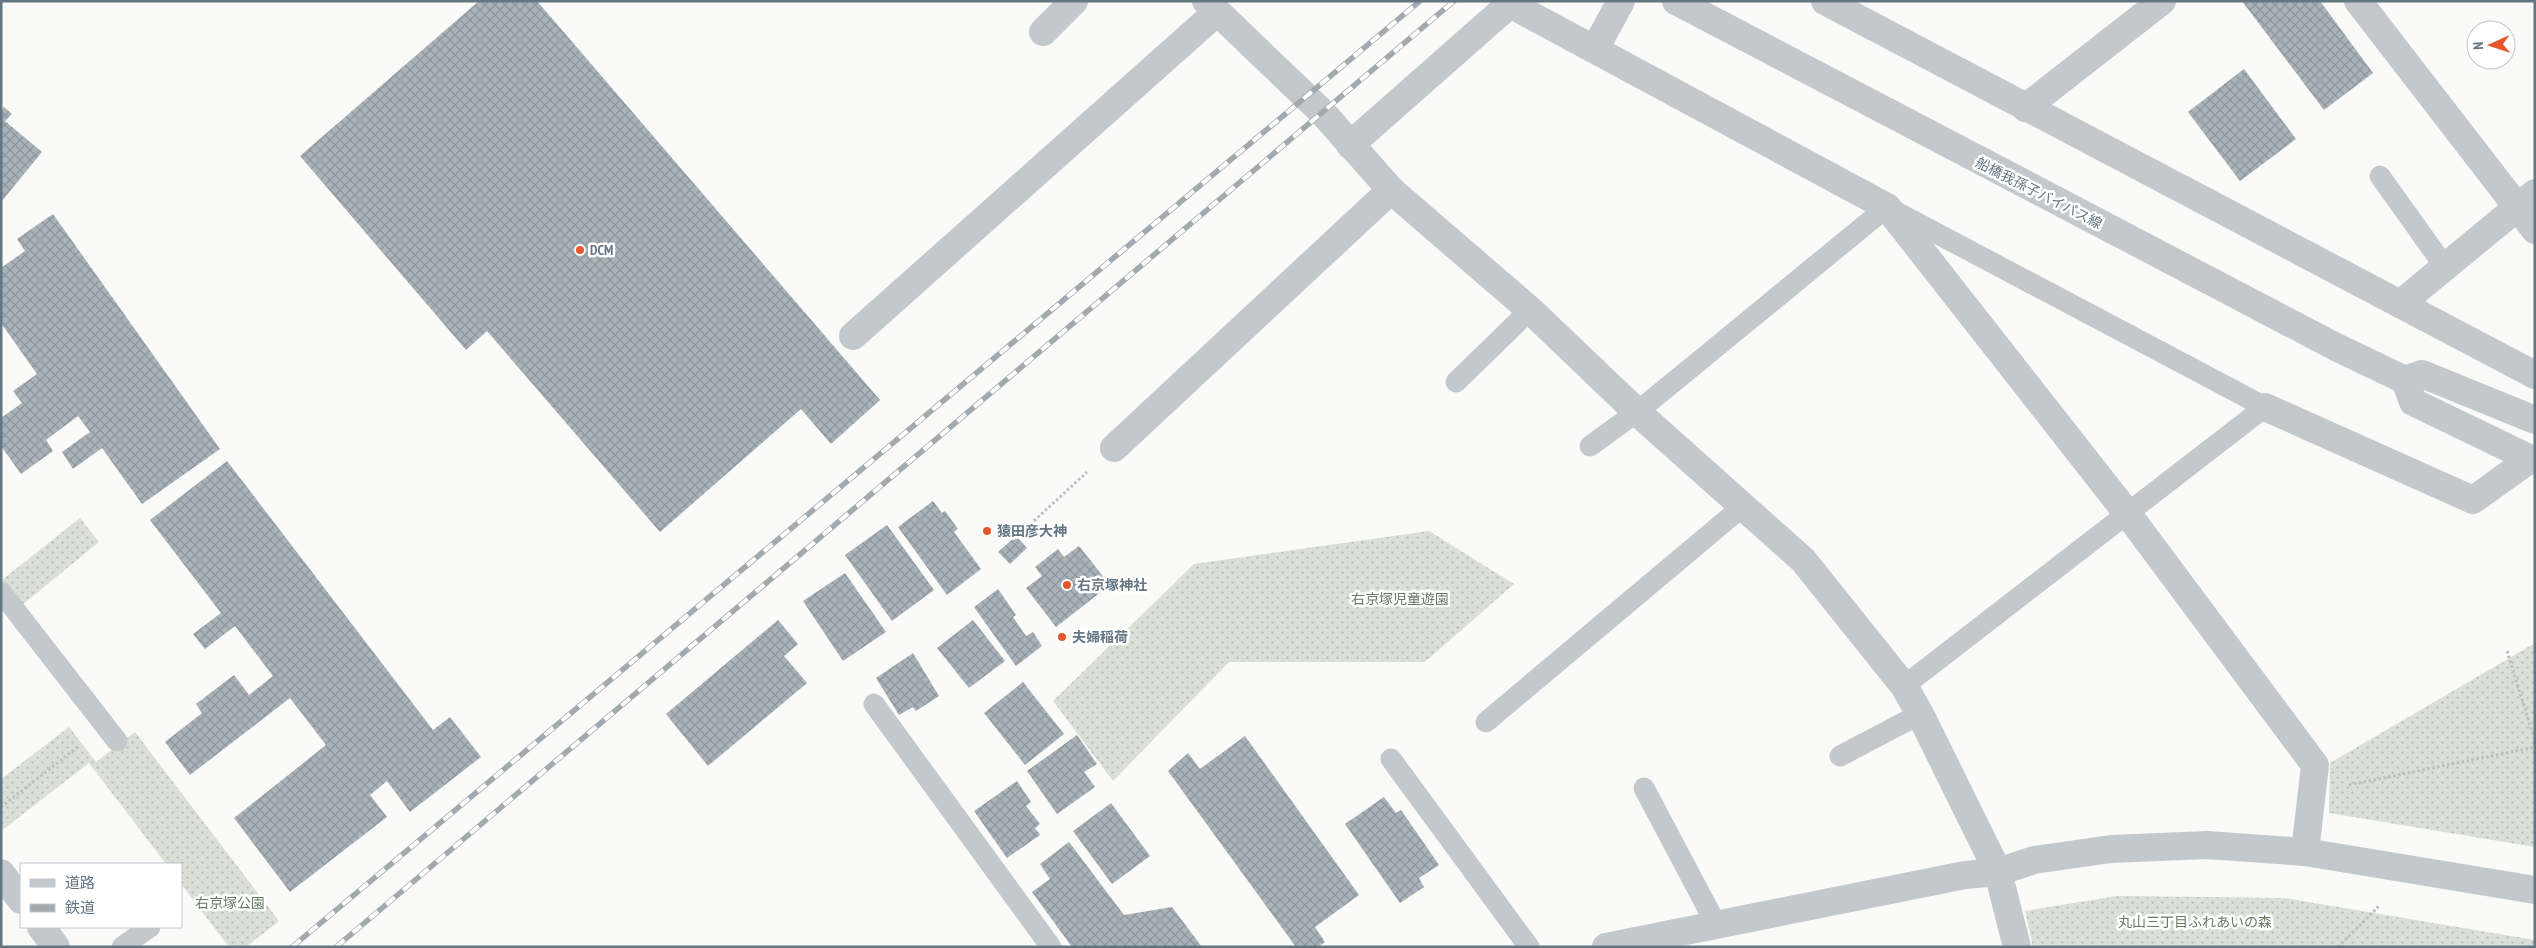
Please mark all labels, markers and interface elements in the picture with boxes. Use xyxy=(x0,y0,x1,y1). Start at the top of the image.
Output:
north arrow xyxy=(2466,20,2516,70)
text: N xyxy=(2469,41,2487,50)
street label: 船橋我孫子バイパス線 xyxy=(1973,153,2105,233)
place label: DCM xyxy=(590,241,613,259)
marker: DCM xyxy=(574,244,586,256)
place label: 猿田彦大神 xyxy=(997,522,1067,540)
marker: 猿田彦大神 xyxy=(981,525,993,537)
place label: 右京塚神社 xyxy=(1077,576,1147,594)
marker: 右京塚神社 xyxy=(1061,579,1073,591)
park label: 右京塚児童遊園 xyxy=(1351,590,1449,608)
place label: 夫婦稲荷 xyxy=(1072,628,1128,646)
marker: 夫婦稲荷 xyxy=(1056,631,1068,643)
legend xyxy=(20,863,182,928)
text: 道路 xyxy=(65,873,95,892)
park label: 右京塚公園 xyxy=(195,894,265,912)
text: 鉄道 xyxy=(65,898,95,917)
park label: 丸山三丁目ふれあいの森 xyxy=(2118,913,2272,931)

